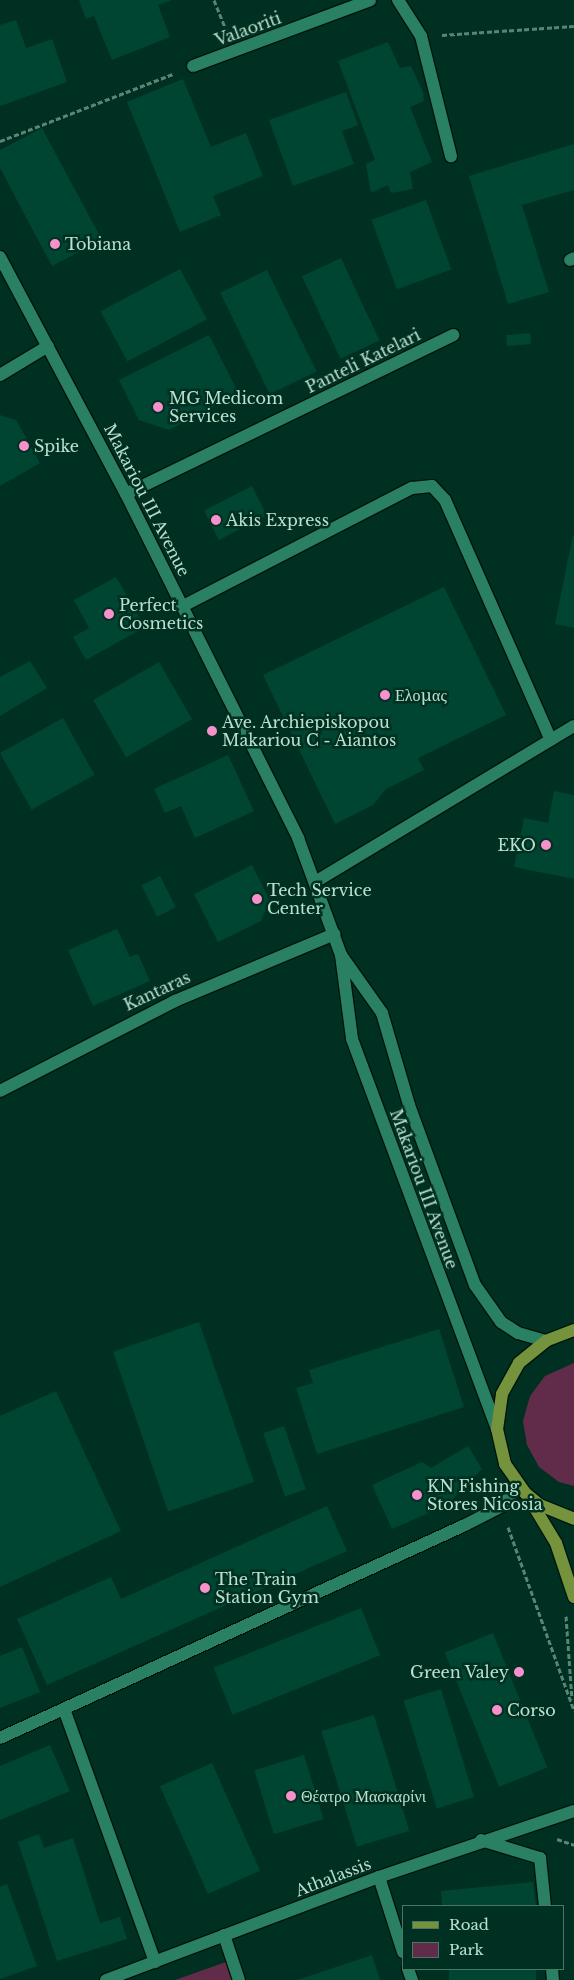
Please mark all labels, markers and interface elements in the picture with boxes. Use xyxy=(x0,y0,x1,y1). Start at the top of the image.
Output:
street label: Valaoriti xyxy=(212,8,284,50)
place label: Tobiana xyxy=(65,234,131,254)
marker: Tobiana xyxy=(49,238,61,250)
street label: Panteli Katelari xyxy=(303,325,423,397)
place label: MG Medicom Services xyxy=(169,388,283,426)
marker: MG Medicom Services xyxy=(151,400,165,414)
street label: Makariou III Avenue xyxy=(100,420,194,580)
place label: Spike xyxy=(34,436,79,456)
marker: Spike xyxy=(18,440,30,452)
place label: Akis Express xyxy=(226,510,329,530)
marker: Akis Express xyxy=(210,514,222,526)
place label: Perfect Cosmetics xyxy=(119,595,203,633)
marker: Perfect Cosmetics xyxy=(103,608,115,620)
place label: Ελομας xyxy=(395,685,447,705)
marker: Ελομας xyxy=(379,689,391,701)
place label: Ave. Archiepiskopou Makariou C - Aiantos xyxy=(222,712,397,750)
marker: Ave. Archiepiskopou Makariou C - Aiantos xyxy=(206,725,218,737)
place label: EKO xyxy=(497,835,536,855)
marker: EKO xyxy=(540,839,552,851)
place label: Tech Service Center xyxy=(267,880,372,918)
marker: Tech Service Center xyxy=(251,893,263,905)
street label: Kantaras xyxy=(121,967,193,1015)
street label: Makariou III Avenue xyxy=(386,1106,462,1272)
place label: KN Fishing Stores Nicosia xyxy=(427,1476,543,1514)
marker: KN Fishing Stores Nicosia xyxy=(411,1489,423,1501)
place label: The Train Station Gym xyxy=(215,1569,319,1607)
marker: The Train Station Gym xyxy=(199,1582,211,1594)
place label: Green Valey xyxy=(409,1662,509,1682)
marker: Green Valey xyxy=(513,1666,525,1678)
place label: Corso xyxy=(507,1700,556,1720)
marker: Corso xyxy=(491,1704,503,1716)
place label: Θέατρο Μασκαρίνι xyxy=(301,1786,426,1806)
marker: Θέατρο Μασκαρίνι xyxy=(285,1790,297,1802)
street label: Athalassis xyxy=(292,1854,374,1900)
legend xyxy=(402,1905,564,1970)
text: Road xyxy=(449,1915,489,1934)
text: Park xyxy=(449,1940,484,1959)

